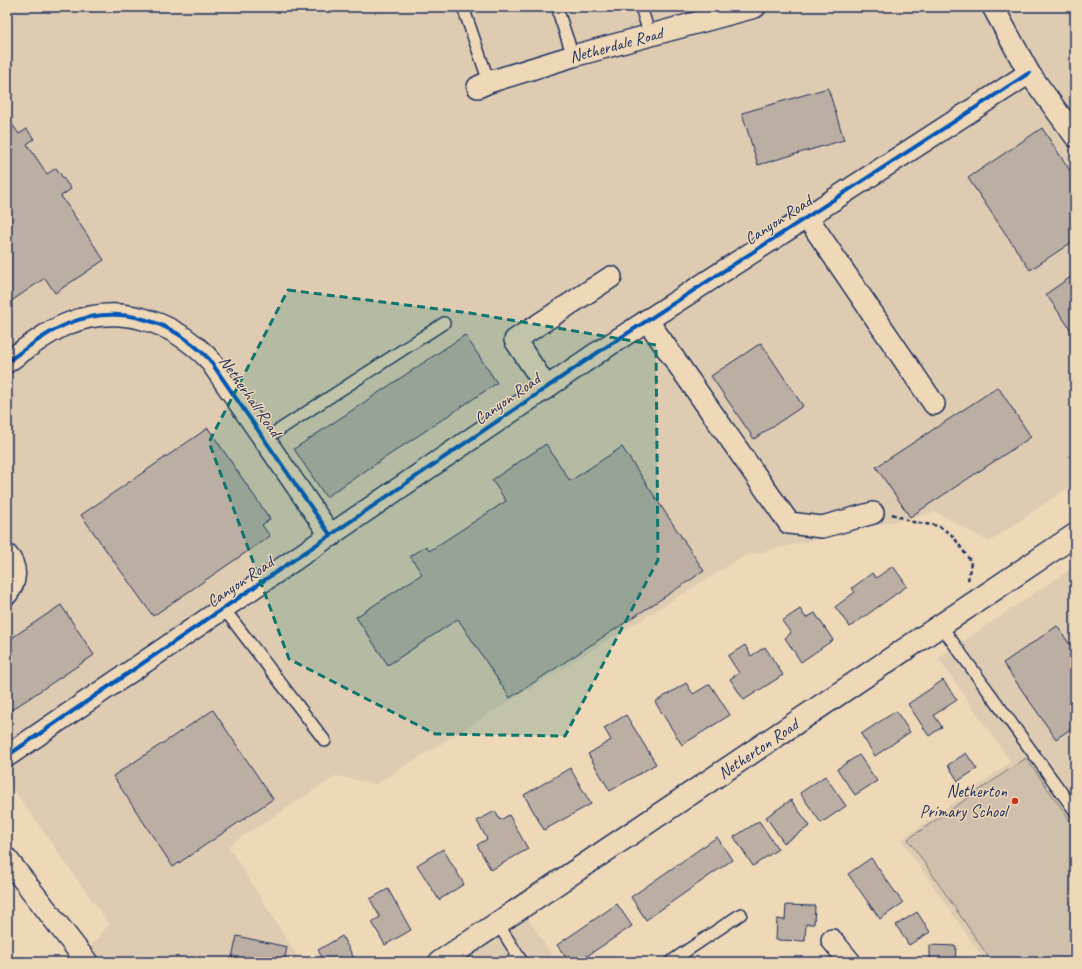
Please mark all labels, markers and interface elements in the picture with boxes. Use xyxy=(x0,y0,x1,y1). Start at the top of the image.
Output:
street label: Netherdale Road xyxy=(567,22,667,68)
street label: Canyon Road xyxy=(741,189,817,249)
street label: Netherhall Road xyxy=(214,351,287,442)
street label: Canyon Road xyxy=(470,367,546,429)
street label: Canyon Road xyxy=(203,551,279,612)
street label: Netherton Road xyxy=(714,713,804,784)
place label: Netherton Primary School xyxy=(920,781,1010,822)
marker: Netherton Primary School xyxy=(1010,796,1020,806)

